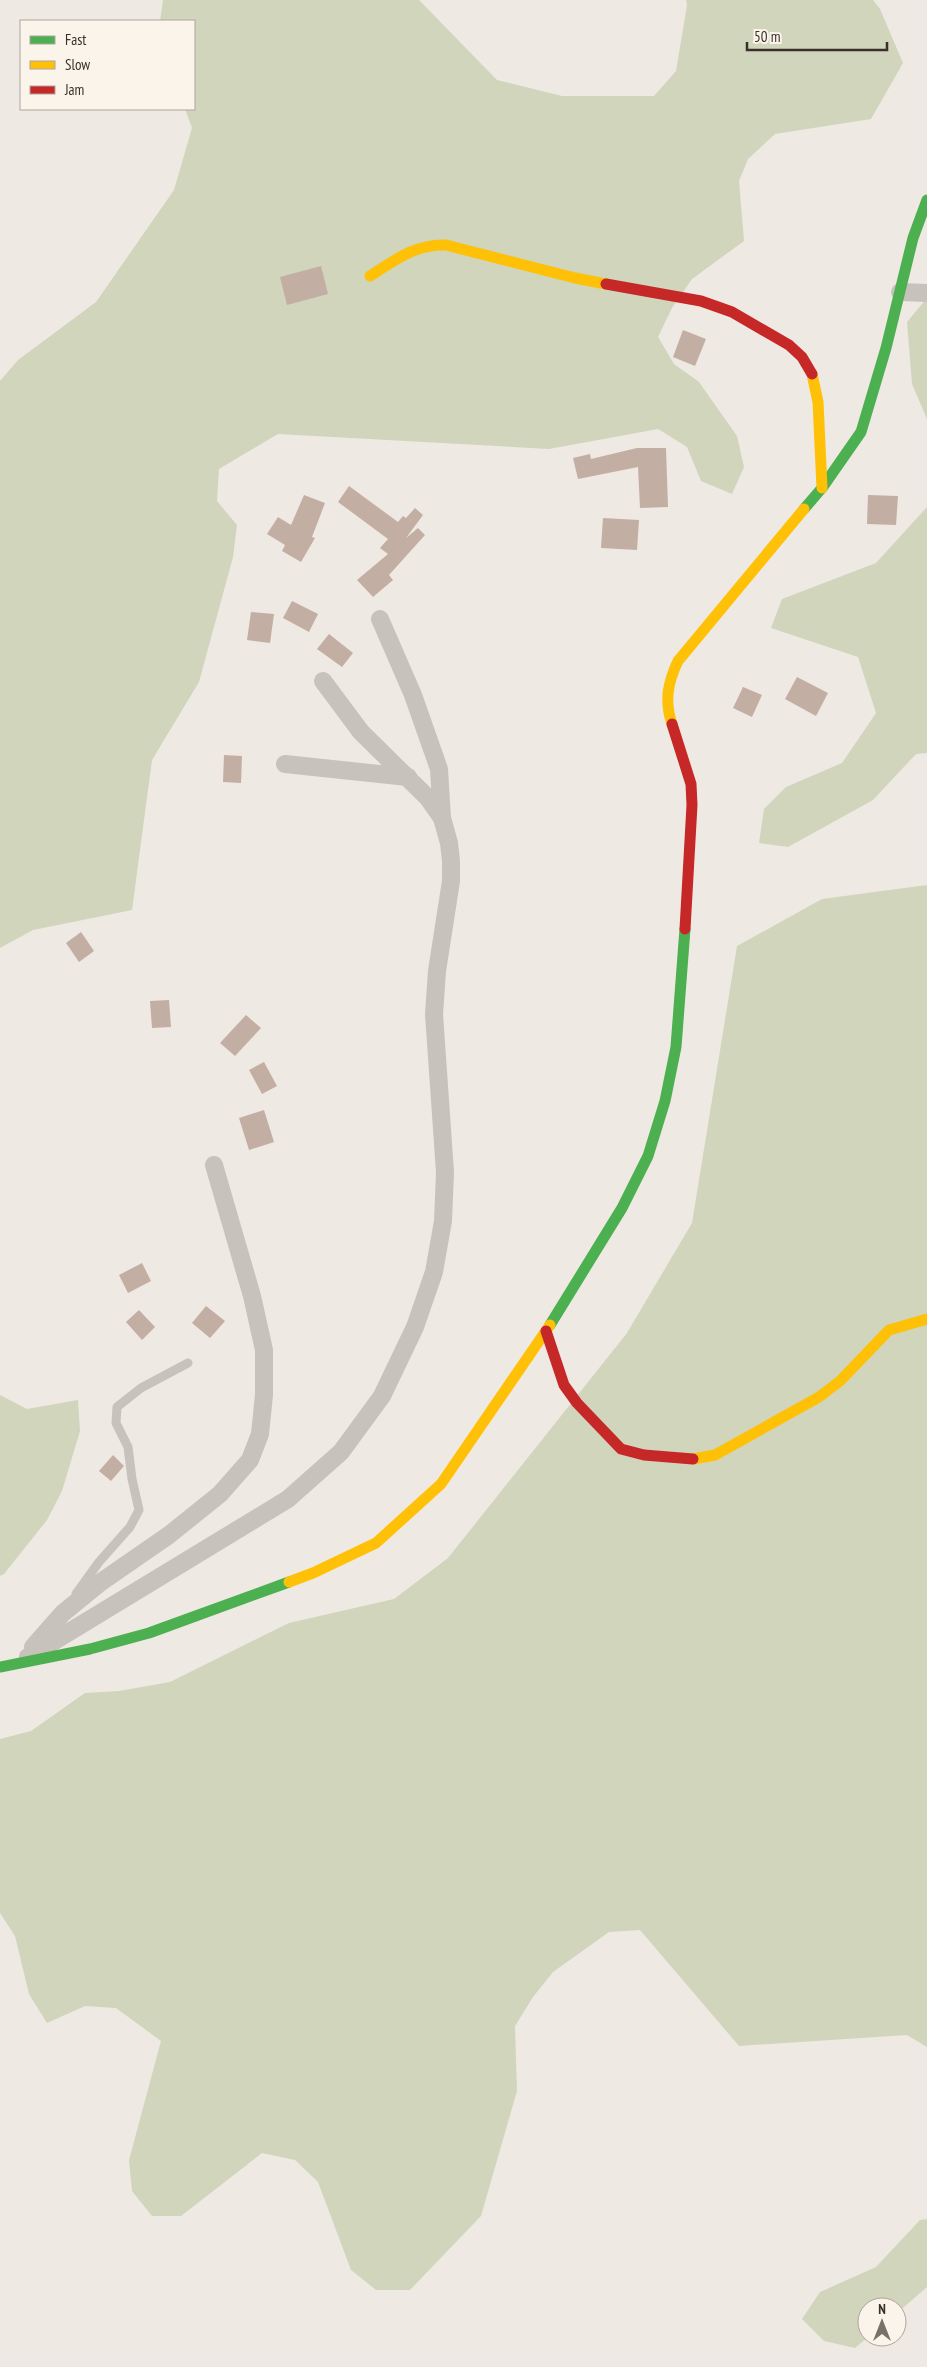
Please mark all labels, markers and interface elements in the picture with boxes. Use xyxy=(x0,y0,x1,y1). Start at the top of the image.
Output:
legend xyxy=(20,20,195,110)
scale bar xyxy=(747,20,887,52)
text: 50 m xyxy=(754,27,780,46)
text: Fast xyxy=(65,30,86,49)
text: Slow xyxy=(65,55,90,74)
text: Jam xyxy=(64,80,84,99)
north arrow xyxy=(857,2297,907,2347)
text: N xyxy=(878,2300,886,2318)

